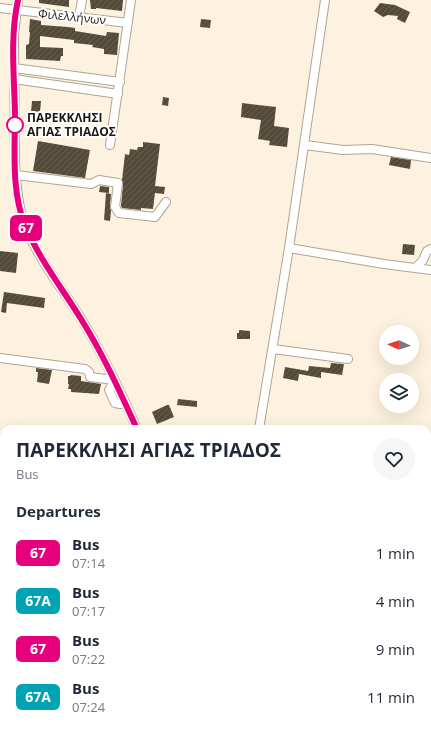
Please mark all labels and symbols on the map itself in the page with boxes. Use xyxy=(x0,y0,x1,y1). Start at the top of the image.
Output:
street label: Φιλελλήνων xyxy=(37,4,107,29)
place label: ΠΑΡΕΚΚΛΗΣΙ ΑΓΙΑΣ ΤΡΙΑΔΟΣ xyxy=(27,109,116,140)
marker: ΠΑΡΕΚΚΛΗΣΙ ΑΓΙΑΣ ΤΡΙΑΔΟΣ xyxy=(6,116,24,134)
line badge: 67 xyxy=(8,215,44,241)
north arrow xyxy=(379,325,419,365)

